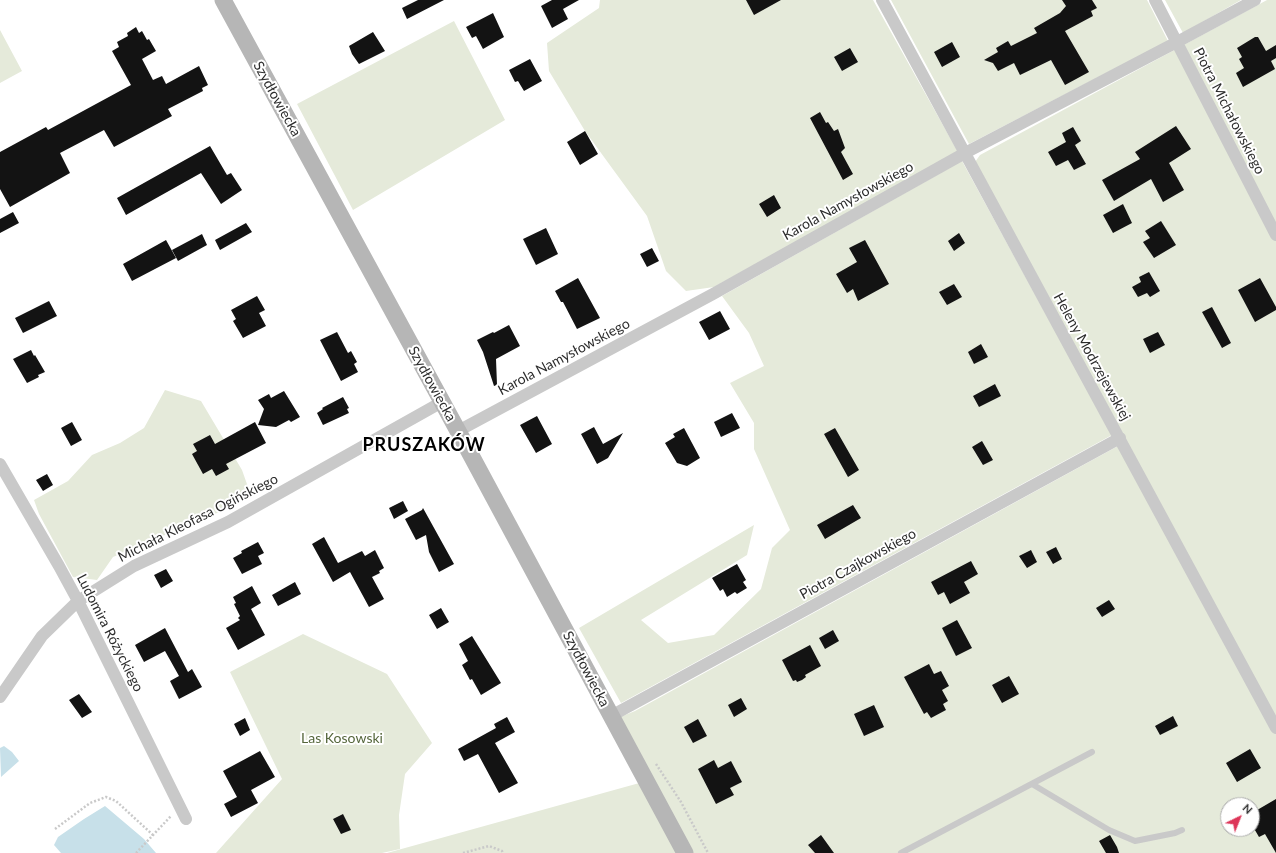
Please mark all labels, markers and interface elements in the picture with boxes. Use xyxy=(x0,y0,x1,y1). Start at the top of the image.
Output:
street label: Piotra Michałowskiego xyxy=(1190,45,1268,177)
street label: Szydłowiecka xyxy=(249,59,305,139)
street label: Karola Namysłowskiego xyxy=(780,158,916,244)
street label: Heleny Modrzejewskiej xyxy=(1050,290,1134,424)
street label: Karola Namysłowskiego xyxy=(495,315,633,399)
street label: Szydłowiecka xyxy=(404,344,460,424)
district label: PRUSZAKÓW xyxy=(362,434,486,456)
street label: Michała Kleofasa Ogińskiego xyxy=(115,470,281,566)
street label: Piotra Czajkowskiego xyxy=(797,525,919,603)
street label: Ludomira Różyckiego xyxy=(73,571,147,695)
street label: Szydłowiecka xyxy=(559,628,613,710)
park label: Las Kosowski xyxy=(301,730,383,746)
north arrow xyxy=(1220,797,1260,837)
text: N xyxy=(1240,801,1255,816)

